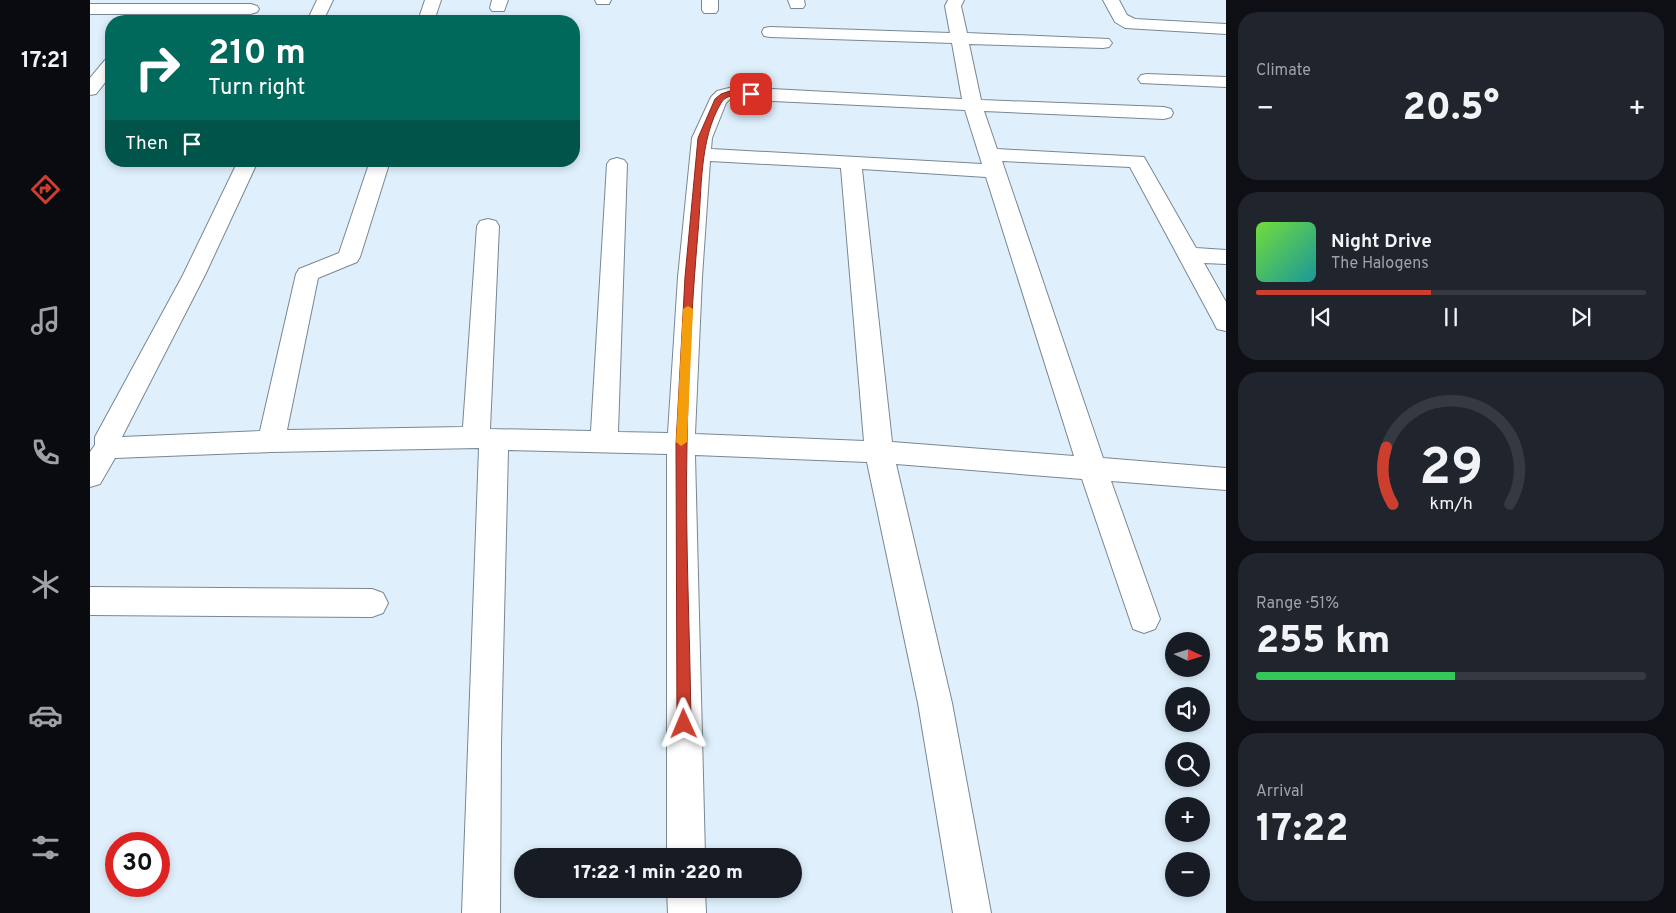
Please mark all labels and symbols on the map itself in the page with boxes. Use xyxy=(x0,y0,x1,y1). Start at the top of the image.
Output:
pin xyxy=(730,73,772,115)
north arrow xyxy=(1165,632,1210,678)
position arrow xyxy=(657,697,709,749)
speed limit sign: 30 xyxy=(105,832,170,897)

